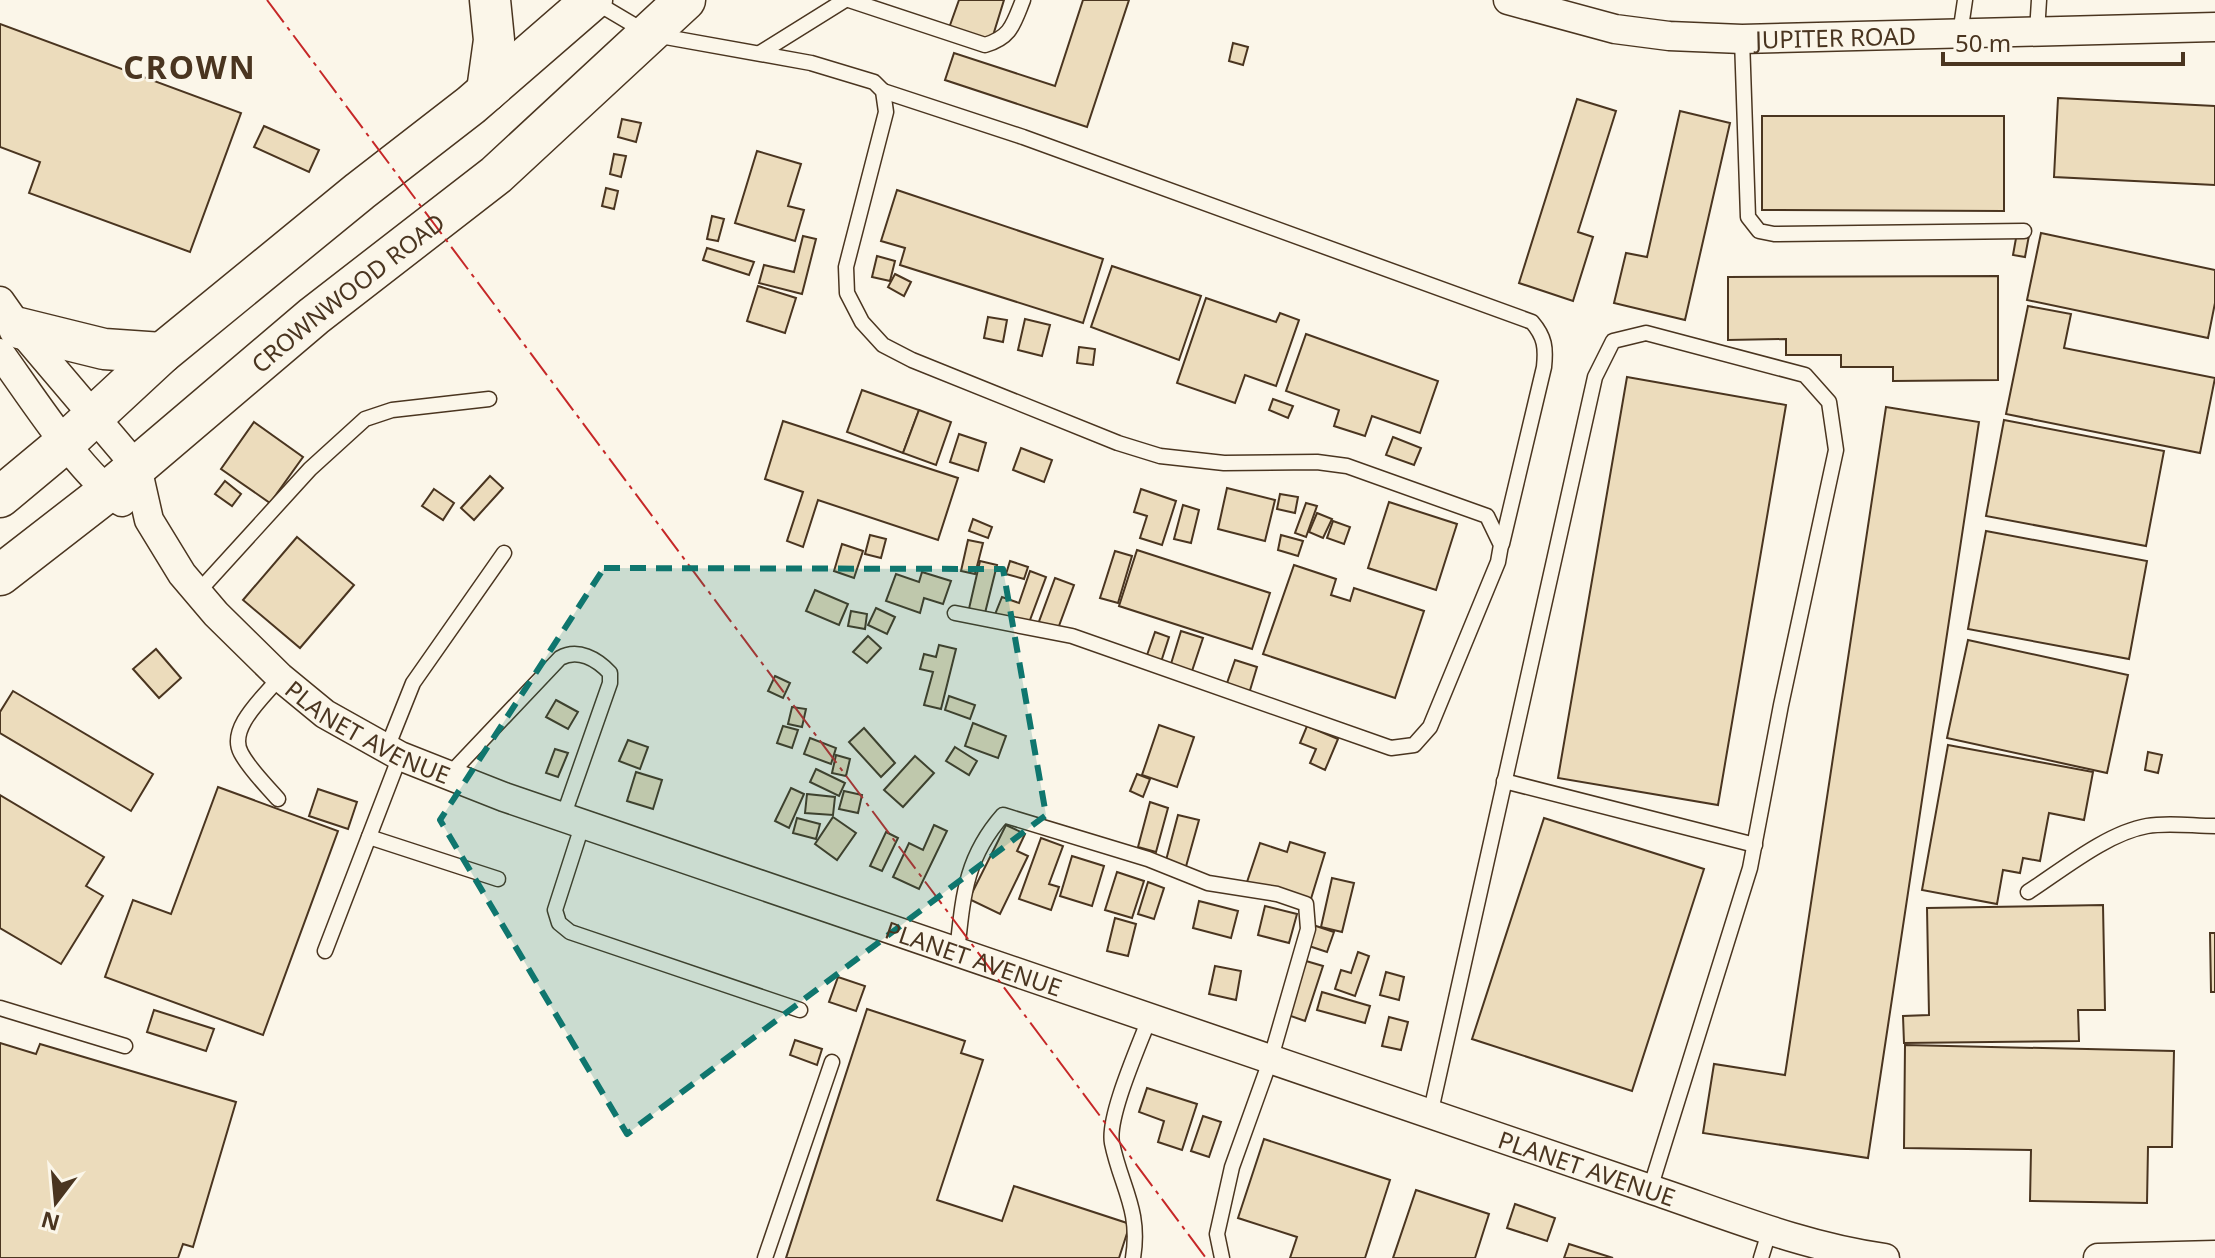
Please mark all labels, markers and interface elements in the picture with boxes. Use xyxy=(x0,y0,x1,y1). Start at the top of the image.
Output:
scale bar xyxy=(1943,16,2183,66)
street label: JUPITER ROAD xyxy=(1753,18,1916,55)
text: 50 m xyxy=(1955,26,2011,59)
district label: CROWN xyxy=(123,45,257,88)
street label: CROWNWOOD ROAD xyxy=(244,205,451,379)
street label: PLANET AVENUE xyxy=(279,672,455,791)
street label: PLANET AVENUE xyxy=(881,912,1067,1003)
street label: PLANET AVENUE xyxy=(1494,1122,1680,1213)
north arrow xyxy=(16,1162,96,1242)
text: N xyxy=(37,1205,63,1239)

